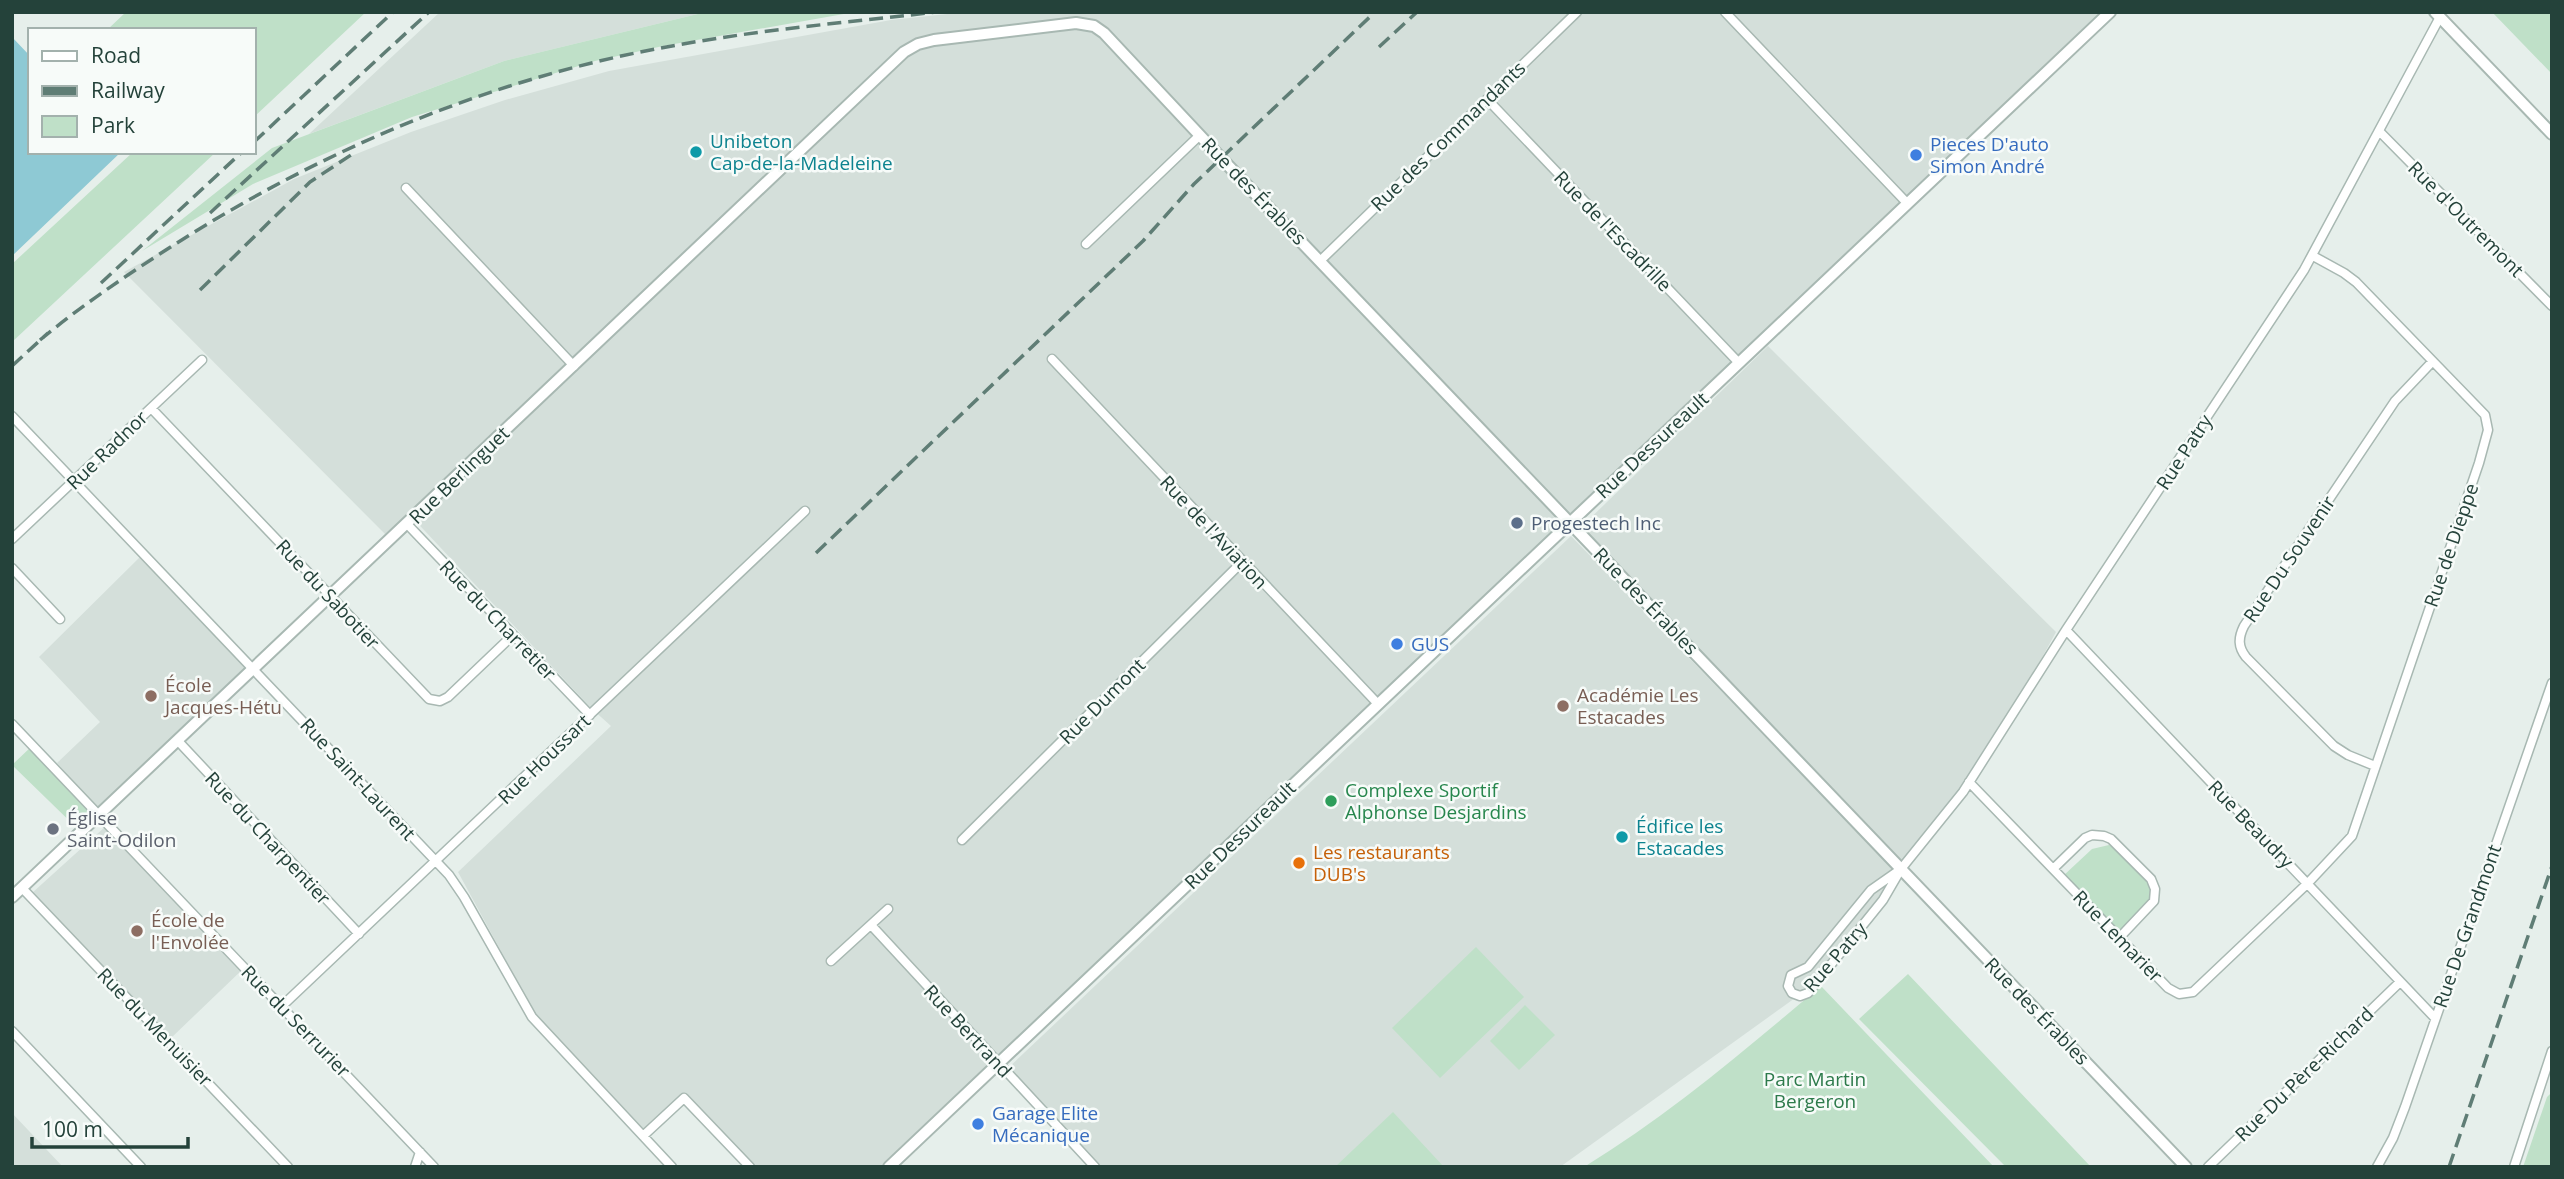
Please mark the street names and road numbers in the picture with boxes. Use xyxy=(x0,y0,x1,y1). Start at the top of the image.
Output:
street label: Rue des Commandants xyxy=(1365,55,1531,217)
street label: Rue des Érables xyxy=(1196,132,1312,250)
street label: Rue d'Outremont xyxy=(2402,155,2530,283)
street label: Rue de l'Escadrille xyxy=(1548,165,1678,297)
street label: Rue Dessureault xyxy=(1590,386,1714,504)
street label: Rue Radnor xyxy=(61,404,154,495)
street label: Rue Patry xyxy=(2150,409,2218,495)
street label: Rue Berlinguet xyxy=(403,420,515,530)
street label: Rue de l'Aviation xyxy=(1154,469,1274,595)
street label: Rue de Dieppe xyxy=(2418,480,2484,610)
street label: Rue Du Souvenir xyxy=(2237,491,2341,627)
street label: Rue du Sabotier xyxy=(270,533,386,655)
street label: Rue des Érables xyxy=(1588,542,1704,660)
street label: Rue du Charretier xyxy=(434,554,562,686)
street label: Rue Dumont xyxy=(1053,652,1151,750)
street label: Rue Houssart xyxy=(492,708,596,810)
street label: Rue Saint-Laurent xyxy=(295,712,422,846)
street label: Rue du Charpentier xyxy=(199,766,337,910)
street label: Rue Beaudry xyxy=(2202,774,2300,874)
street label: Rue Dessureault xyxy=(1179,775,1301,895)
street label: Rue De Grandmont xyxy=(2427,841,2507,1011)
street label: Rue Lemarier xyxy=(2067,884,2169,988)
street label: Rue Patry xyxy=(1797,916,1873,998)
street label: Rue des Érables xyxy=(1979,952,2095,1070)
street label: Rue du Serrurier xyxy=(236,959,356,1083)
street label: Rue du Menuisier xyxy=(92,962,218,1092)
street label: Rue Bertrand xyxy=(918,979,1018,1083)
street label: Rue Du Père-Richard xyxy=(2229,1001,2379,1147)

